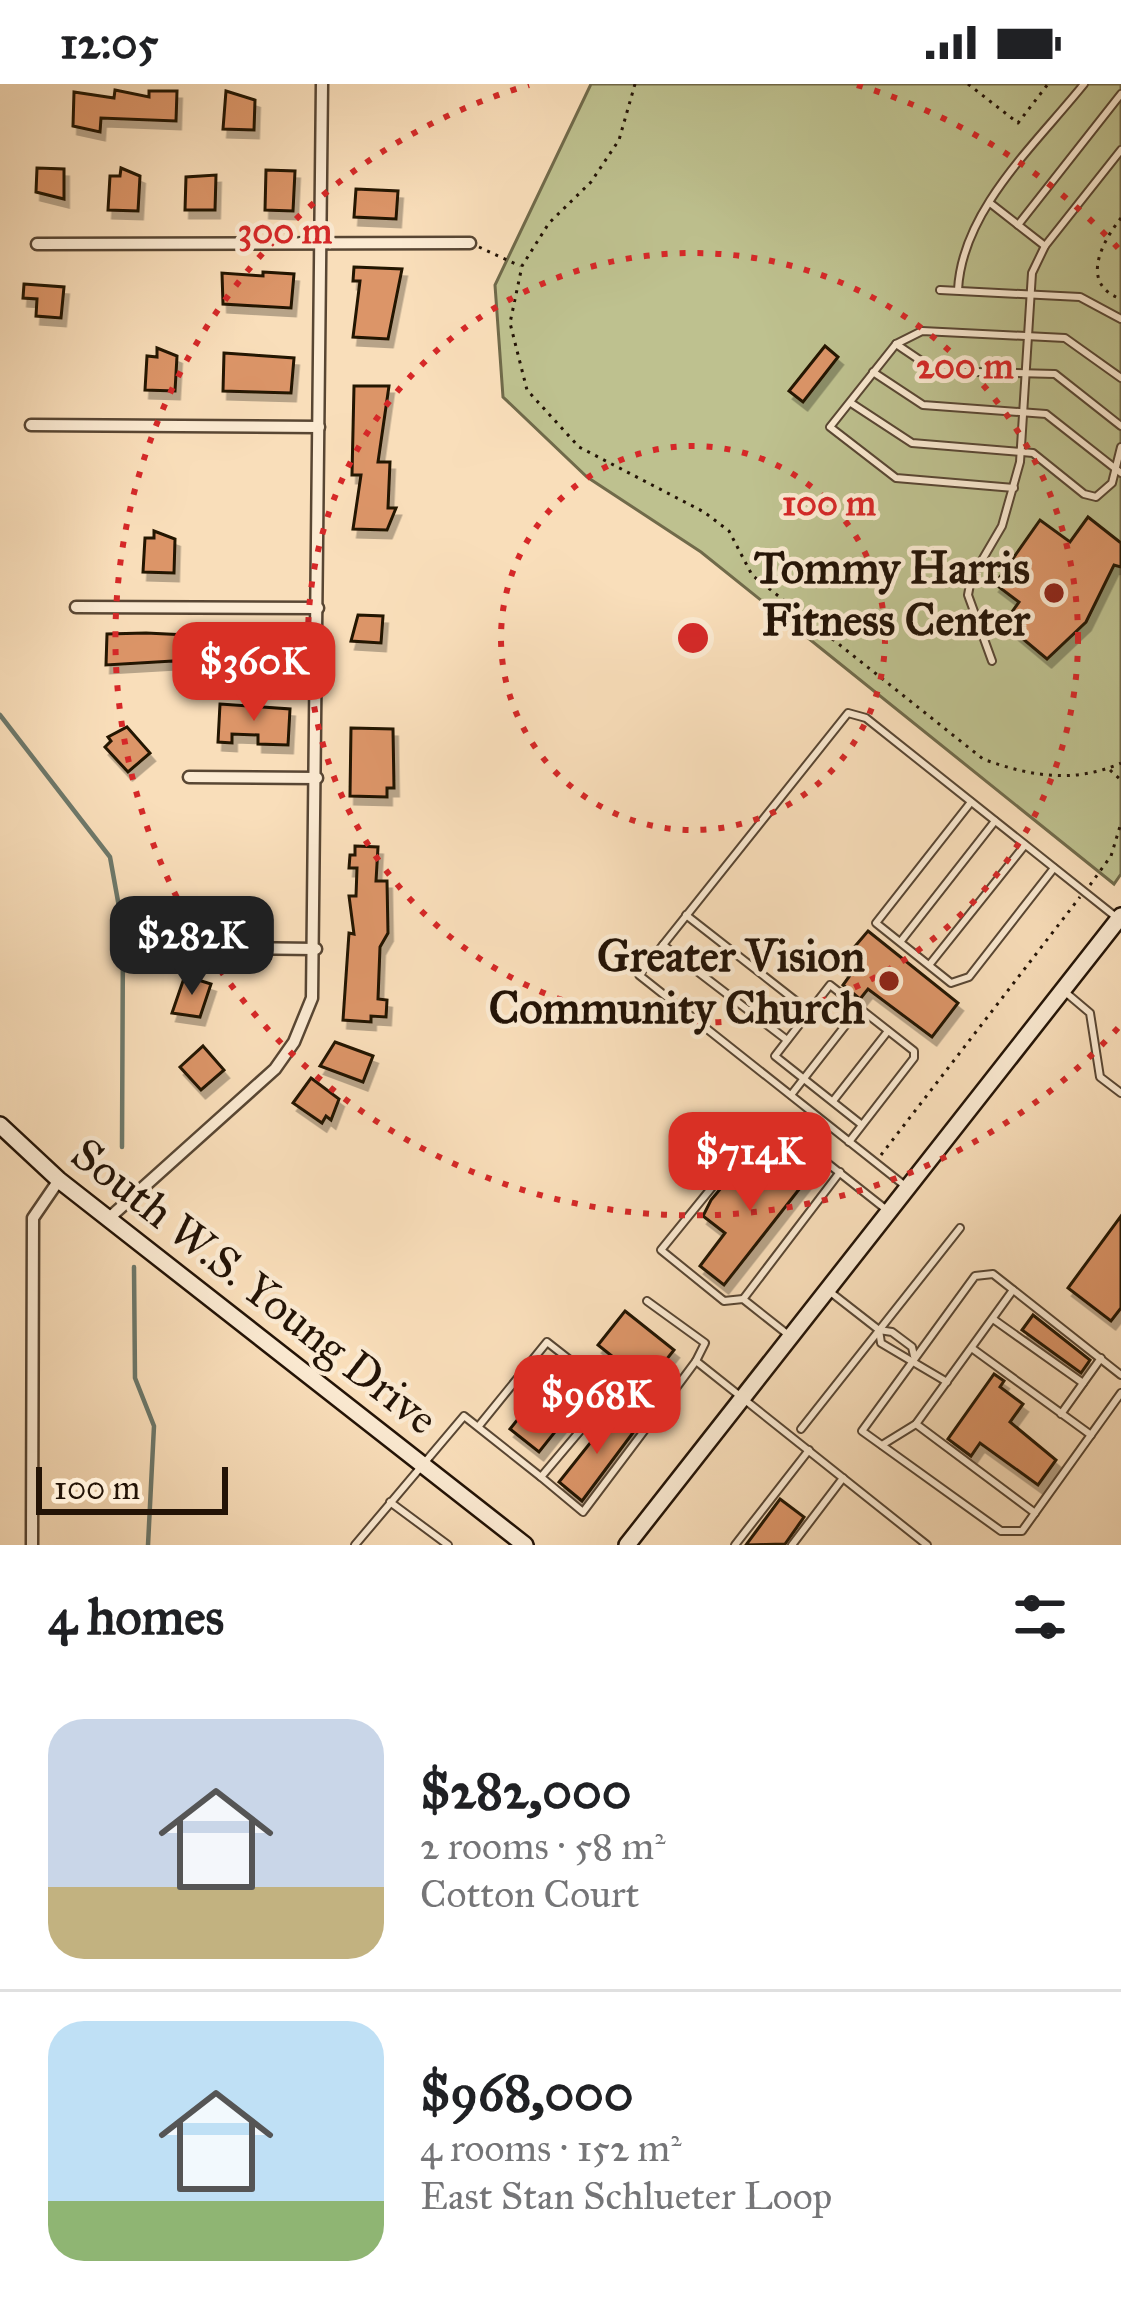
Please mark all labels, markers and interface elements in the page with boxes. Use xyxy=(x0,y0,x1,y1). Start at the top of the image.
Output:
text: 12:05 xyxy=(60,15,158,70)
text: 300 m xyxy=(238,209,333,253)
text: 200 m xyxy=(916,344,1015,388)
text: 100 m xyxy=(782,481,877,525)
place label: Tommy Harris Fitness Center xyxy=(754,540,1031,647)
marker: Tommy Harris Fitness Center xyxy=(1041,580,1067,606)
centre of rings xyxy=(672,617,714,659)
pin: $360K xyxy=(170,622,338,724)
text: $360K xyxy=(199,637,309,685)
pin: $282K xyxy=(108,896,276,998)
text: $282K xyxy=(137,911,247,959)
place label: Greater Vision Community Church xyxy=(489,928,865,1035)
marker: Greater Vision Community Church xyxy=(876,968,902,994)
pin: $714K xyxy=(666,1112,834,1214)
street label: South W.S. Young Drive xyxy=(61,1126,449,1446)
text: $714K xyxy=(695,1127,805,1175)
pin: $968K xyxy=(513,1355,681,1457)
text: $968K xyxy=(541,1370,653,1418)
scale bar xyxy=(36,1461,228,1514)
text: 100 m xyxy=(54,1468,140,1508)
icon: filters xyxy=(1007,1584,1073,1650)
text: 4 homes xyxy=(48,1586,224,1648)
text: $282,000 xyxy=(420,1760,631,1822)
icon: home xyxy=(144,1767,288,1911)
text: 2 rooms · 58 m² xyxy=(420,1822,666,1870)
text: Cotton Court xyxy=(420,1870,639,1918)
text: $968,000 xyxy=(420,2062,634,2124)
icon: home xyxy=(144,2069,288,2213)
text: 4 rooms · 152 m² xyxy=(420,2124,682,2172)
text: East Stan Schlueter Loop xyxy=(420,2172,832,2220)

